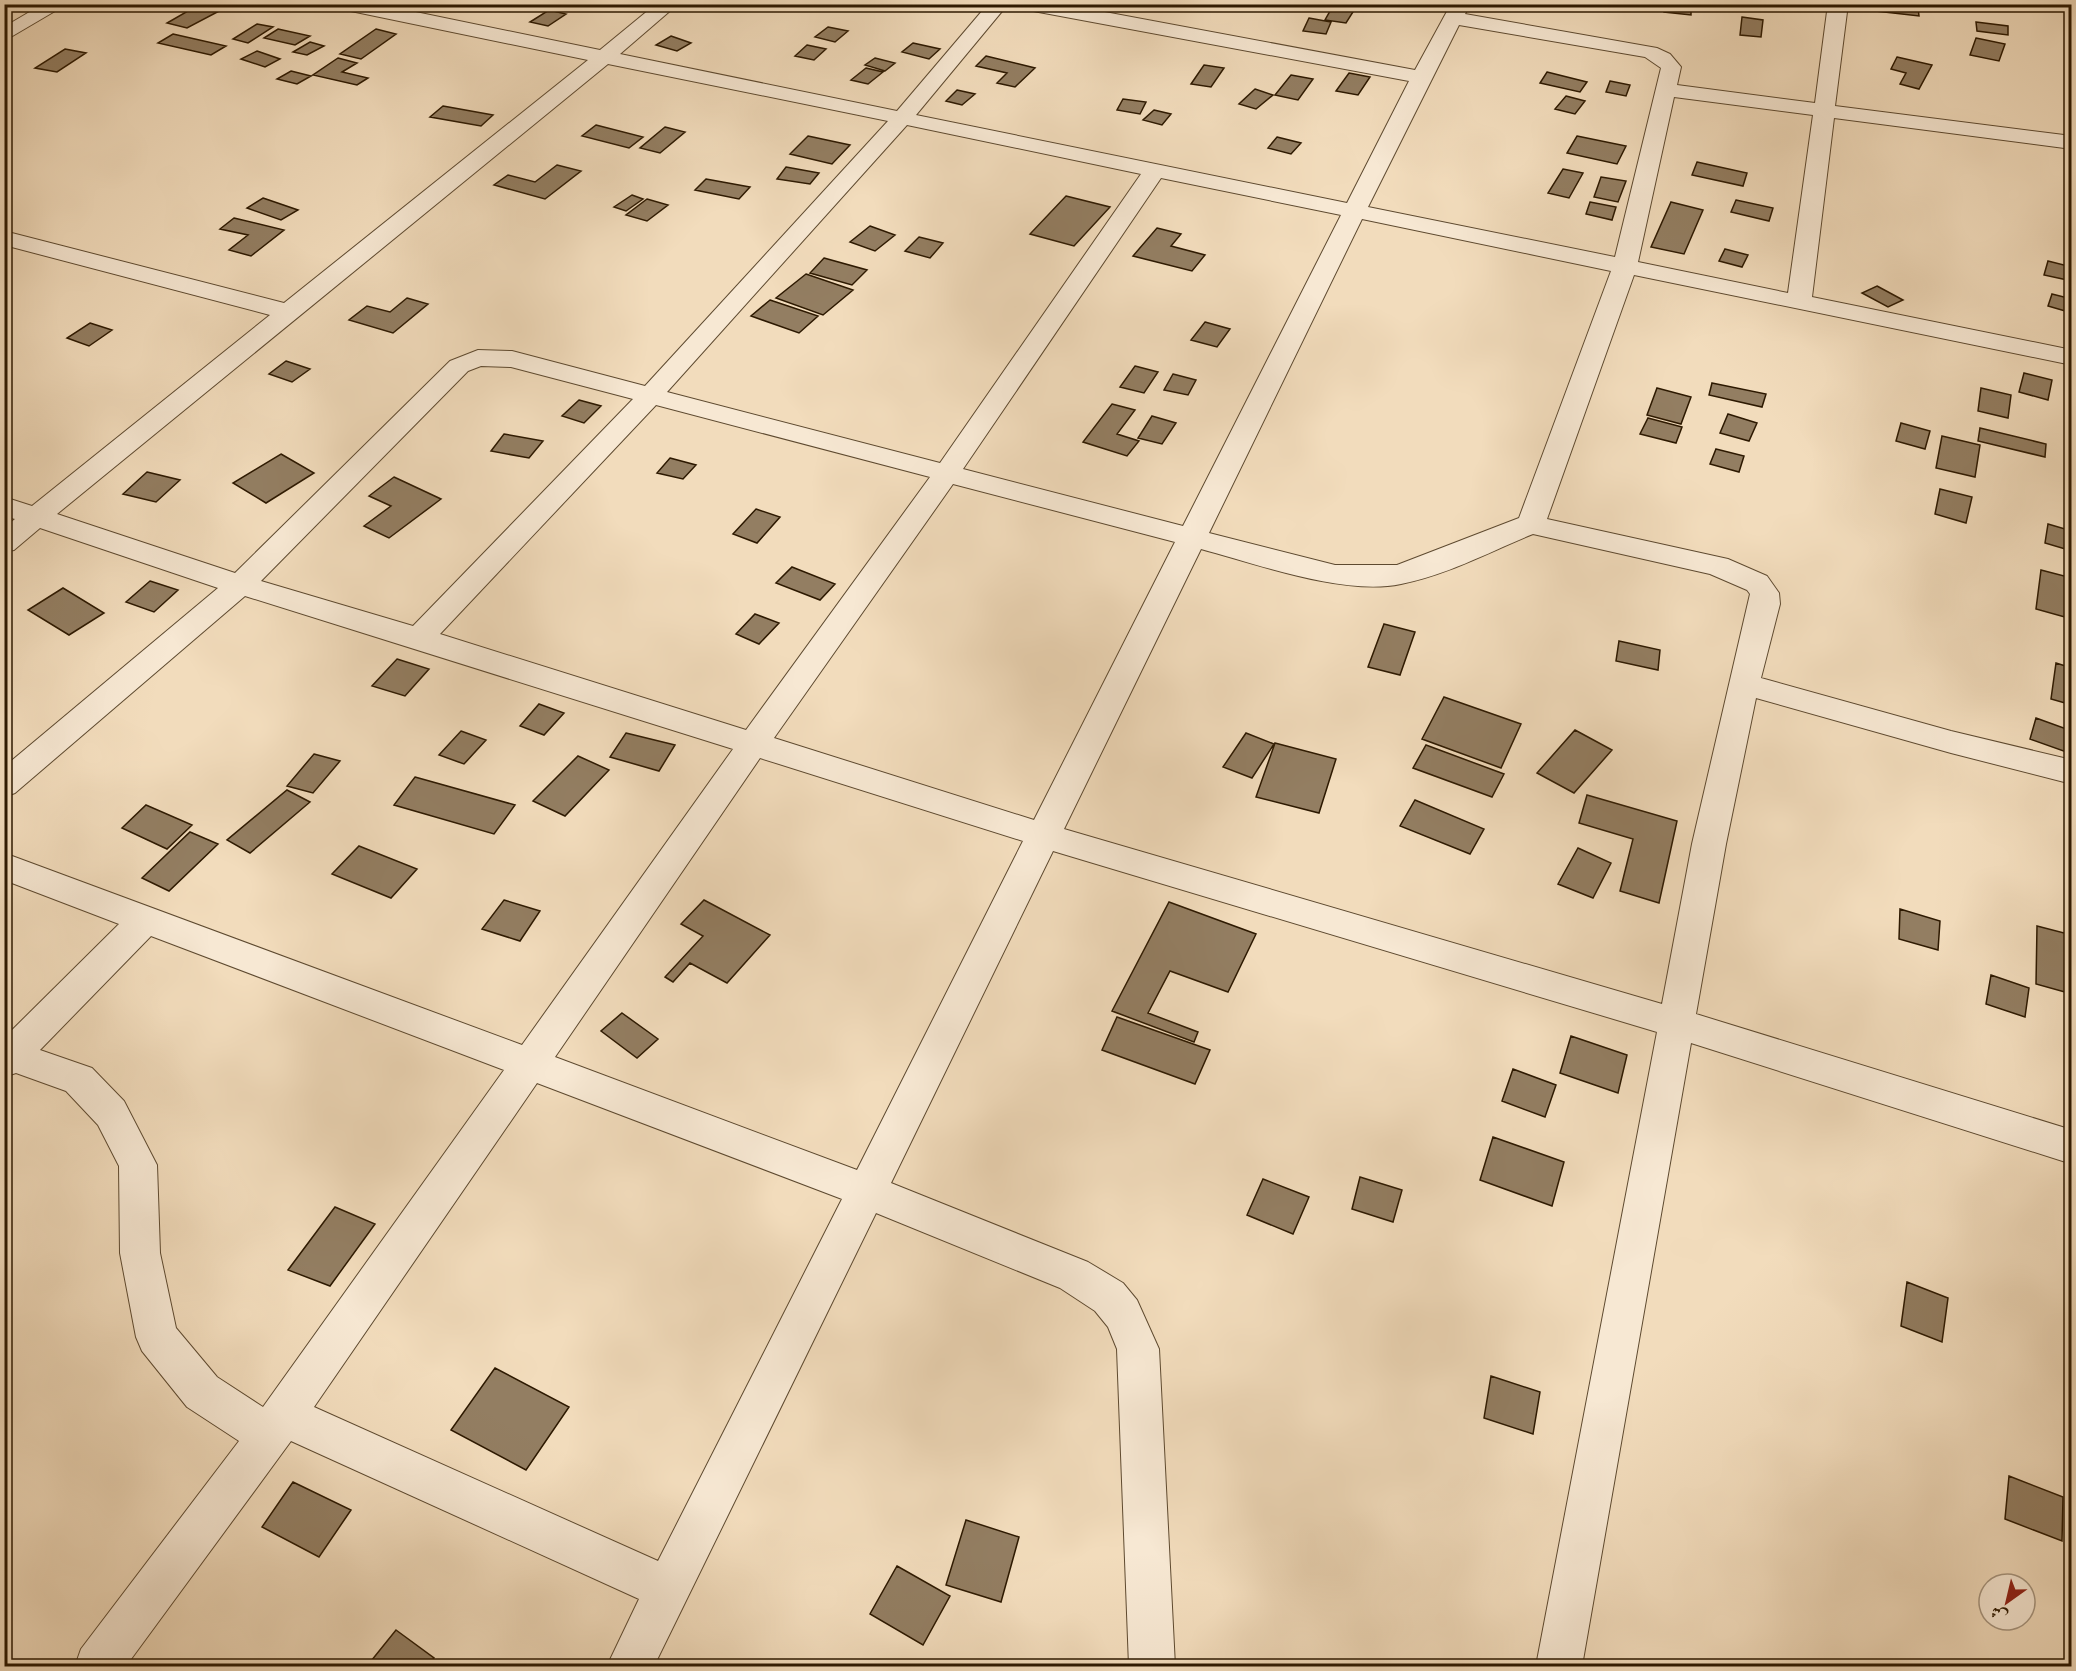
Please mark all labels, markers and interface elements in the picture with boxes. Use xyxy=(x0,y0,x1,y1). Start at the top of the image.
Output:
north arrow xyxy=(1977,1572,2037,1632)
text: ش xyxy=(1988,1600,2012,1626)

